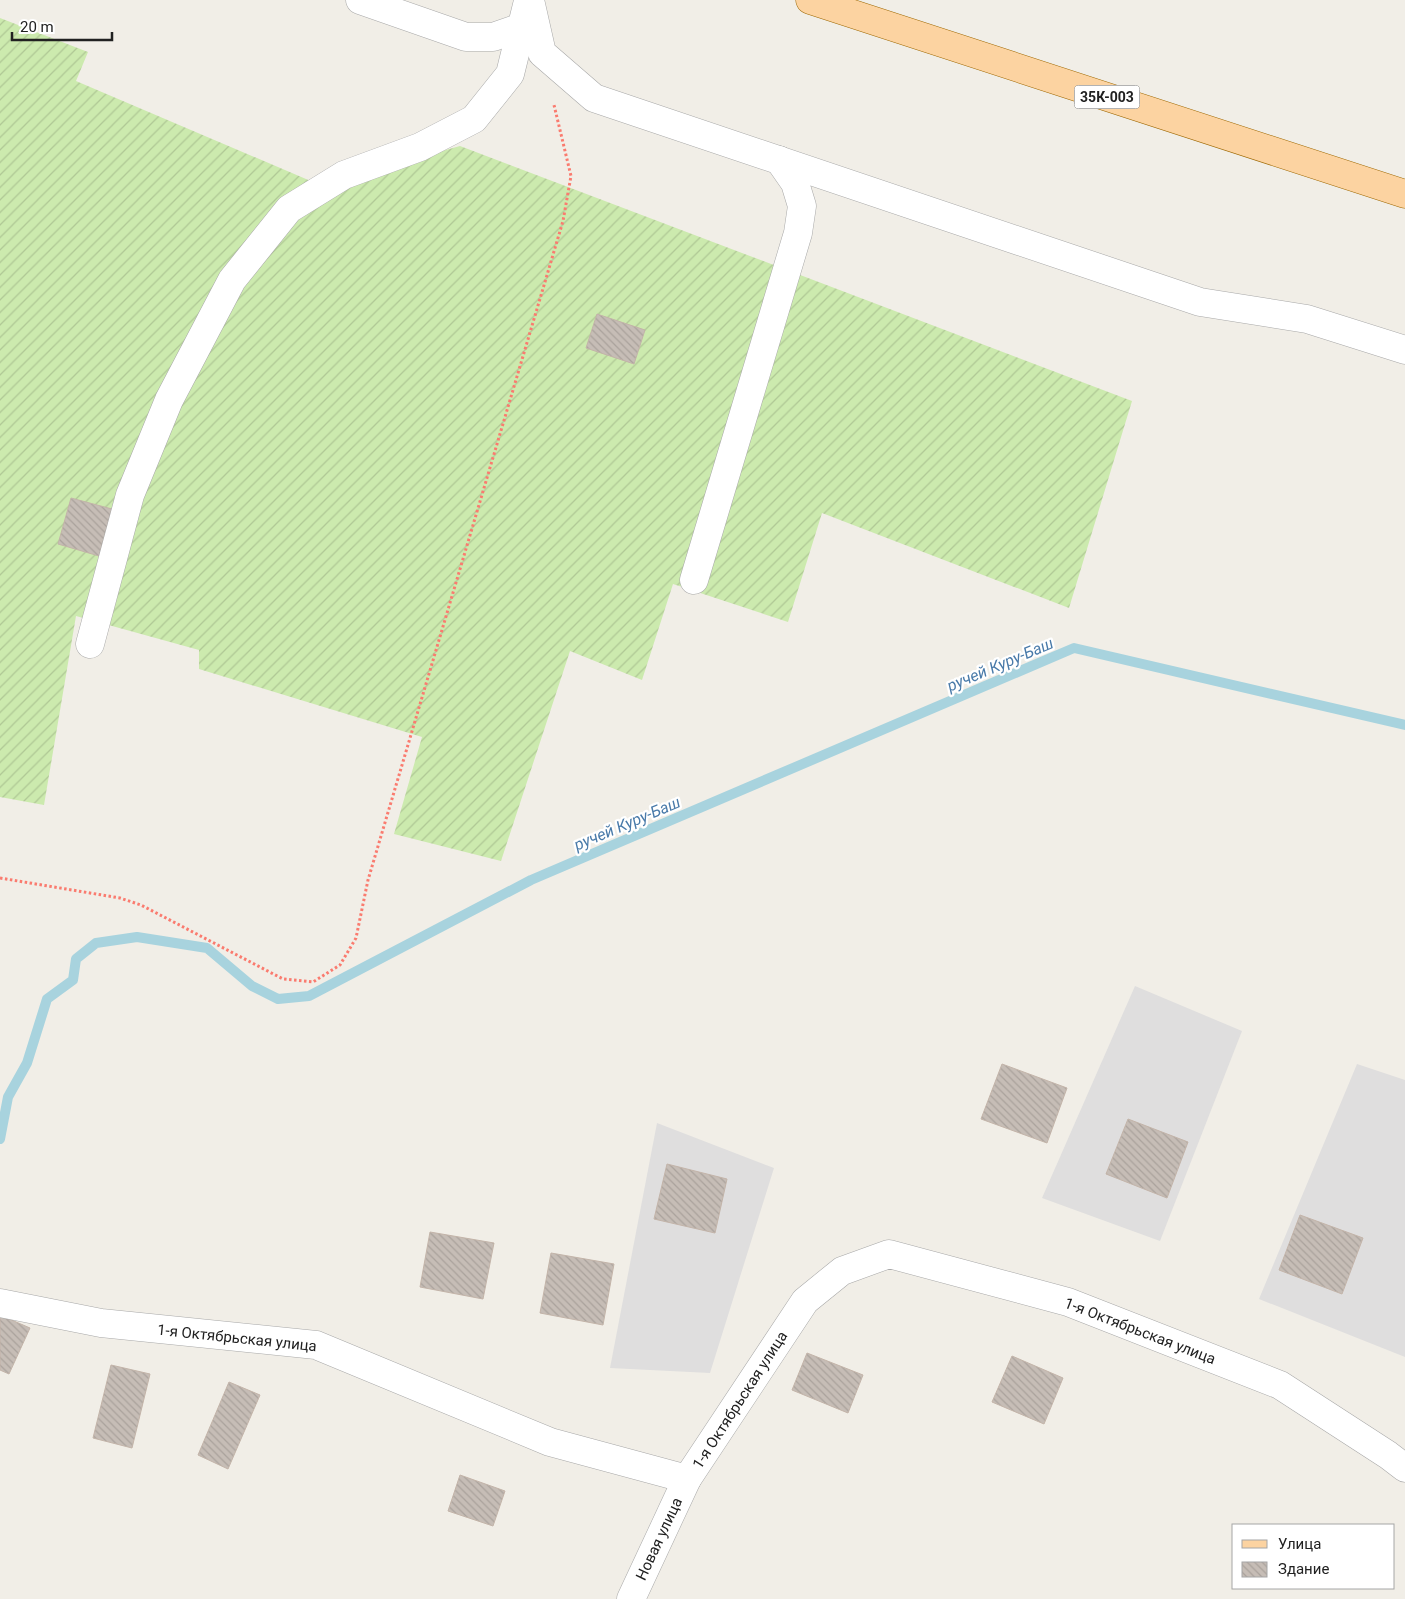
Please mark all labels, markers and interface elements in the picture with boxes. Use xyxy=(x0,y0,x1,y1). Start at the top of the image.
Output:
scale bar xyxy=(12,10,112,42)
text: 20 m xyxy=(20,18,54,36)
road number: 35К-003 xyxy=(1074,85,1140,108)
water label: ручей Куру-Баш xyxy=(943,633,1057,696)
water label: ручей Куру-Баш xyxy=(570,792,684,855)
street label: 1-я Октябрьская улица xyxy=(1062,1294,1218,1368)
street label: 1-я Октябрьская улица xyxy=(156,1321,318,1355)
street label: 1-я Октябрьская улица xyxy=(689,1328,791,1472)
street label: Новая улица xyxy=(632,1495,686,1583)
legend xyxy=(1232,1524,1395,1589)
text: Улица xyxy=(1278,1535,1321,1553)
text: Здание xyxy=(1278,1560,1329,1578)

